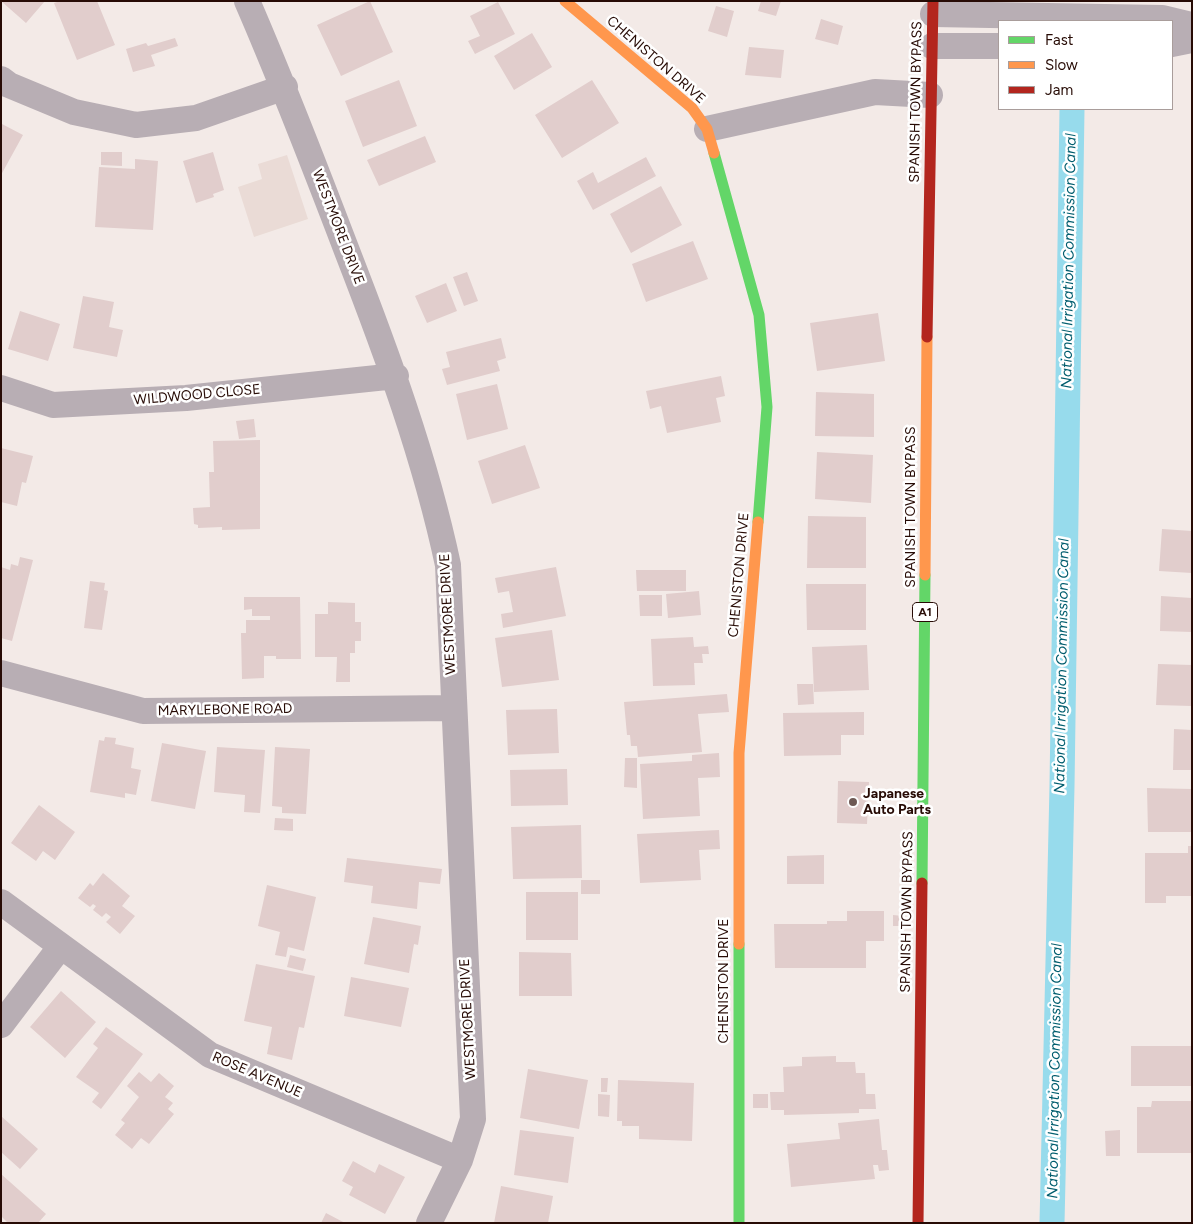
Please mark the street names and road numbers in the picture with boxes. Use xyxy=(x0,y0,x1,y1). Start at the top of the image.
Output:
street label: CHENISTON DRIVE xyxy=(603,13,709,107)
street label: SPANISH TOWN BYPASS xyxy=(906,21,926,183)
street label: WESTMORE DRIVE xyxy=(308,167,368,287)
street label: WILDWOOD CLOSE xyxy=(133,381,261,409)
street label: SPANISH TOWN BYPASS xyxy=(903,426,919,588)
street label: CHENISTON DRIVE xyxy=(725,512,753,638)
street label: WESTMORE DRIVE xyxy=(436,553,460,675)
road number: A1 xyxy=(912,602,938,622)
street label: MARYLEBONE ROAD xyxy=(157,700,293,720)
street label: SPANISH TOWN BYPASS xyxy=(897,831,917,993)
street label: CHENISTON DRIVE xyxy=(716,918,732,1044)
street label: WESTMORE DRIVE xyxy=(456,958,480,1080)
street label: ROSE AVENUE xyxy=(210,1049,304,1101)

